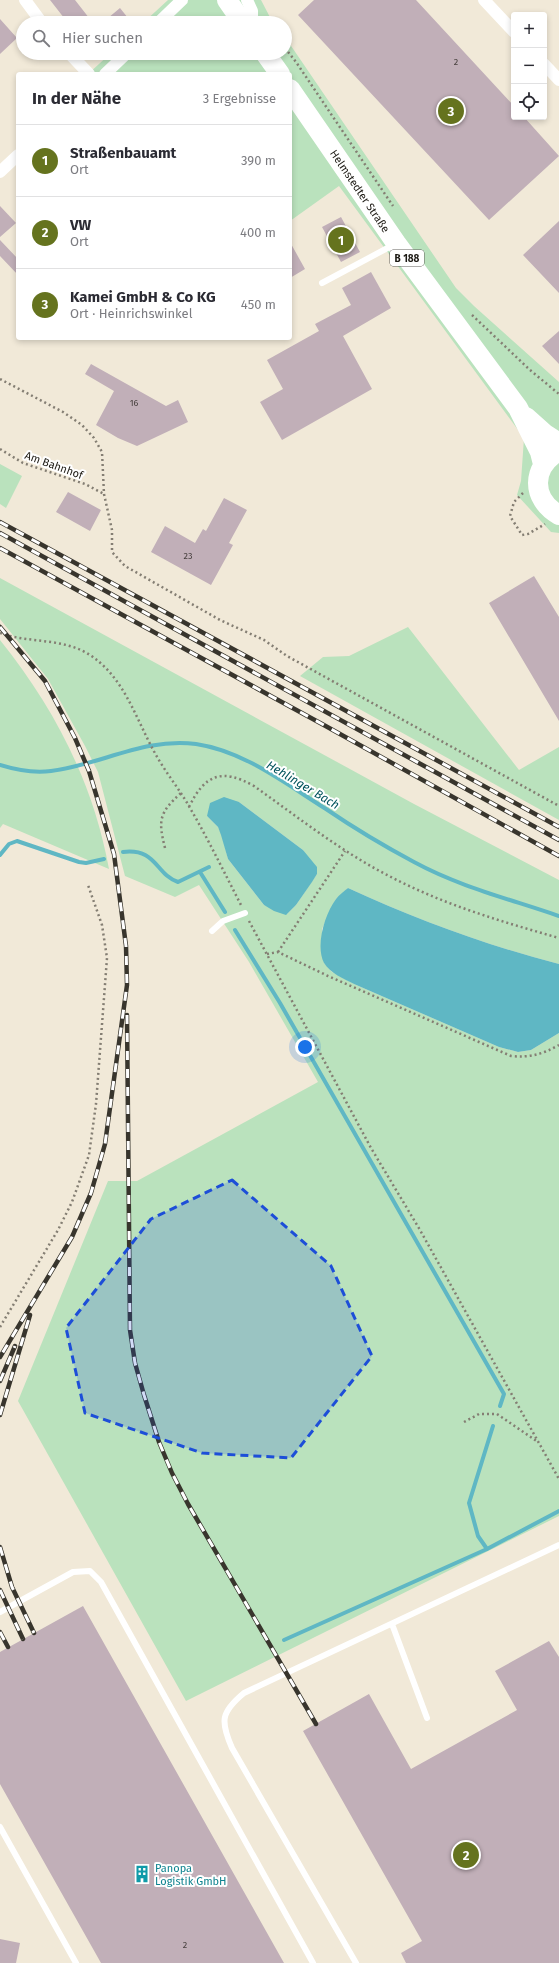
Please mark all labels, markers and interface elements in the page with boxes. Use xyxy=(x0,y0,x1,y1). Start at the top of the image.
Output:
map controls xyxy=(511,12,547,120)
button: + xyxy=(511,12,547,48)
search box xyxy=(16,16,292,60)
icon: search xyxy=(30,27,52,49)
text: Hier suchen xyxy=(62,29,143,47)
button: − xyxy=(511,48,547,84)
house number: 2 xyxy=(454,57,458,67)
button: locate xyxy=(511,84,547,120)
text: In der Nähe xyxy=(32,88,121,109)
text: 3 Ergebnisse xyxy=(203,91,276,106)
pin: 3 xyxy=(438,96,464,126)
text: Straßenbauamt xyxy=(70,144,176,162)
street label: Helmstedter Straße xyxy=(327,147,392,235)
text: 1 xyxy=(42,153,48,168)
text: 390 m xyxy=(241,153,276,168)
text: Ort xyxy=(70,162,89,177)
text: VW xyxy=(70,216,91,234)
text: 2 xyxy=(42,225,48,240)
text: 400 m xyxy=(240,225,276,240)
pin: 1 xyxy=(328,225,354,255)
text: Ort xyxy=(70,234,89,249)
road number: B 188 xyxy=(390,250,424,266)
text: Kamei GmbH & Co KG xyxy=(70,288,216,306)
text: 3 xyxy=(42,297,48,312)
text: 450 m xyxy=(241,297,276,312)
text: Ort · Heinrichswinkel xyxy=(70,306,192,321)
house number: 16 xyxy=(130,398,139,408)
street label: Am Bahnhof xyxy=(23,449,86,482)
house number: 23 xyxy=(184,551,192,561)
water label: Hehlinger Bach xyxy=(264,758,342,812)
your location xyxy=(295,1037,315,1057)
pin: 2 xyxy=(453,1840,479,1870)
place label: Panopa Logistik GmbH xyxy=(155,1862,227,1888)
building icon: Panopa Logistik GmbH xyxy=(132,1864,152,1884)
house number: 2 xyxy=(183,1940,187,1950)

